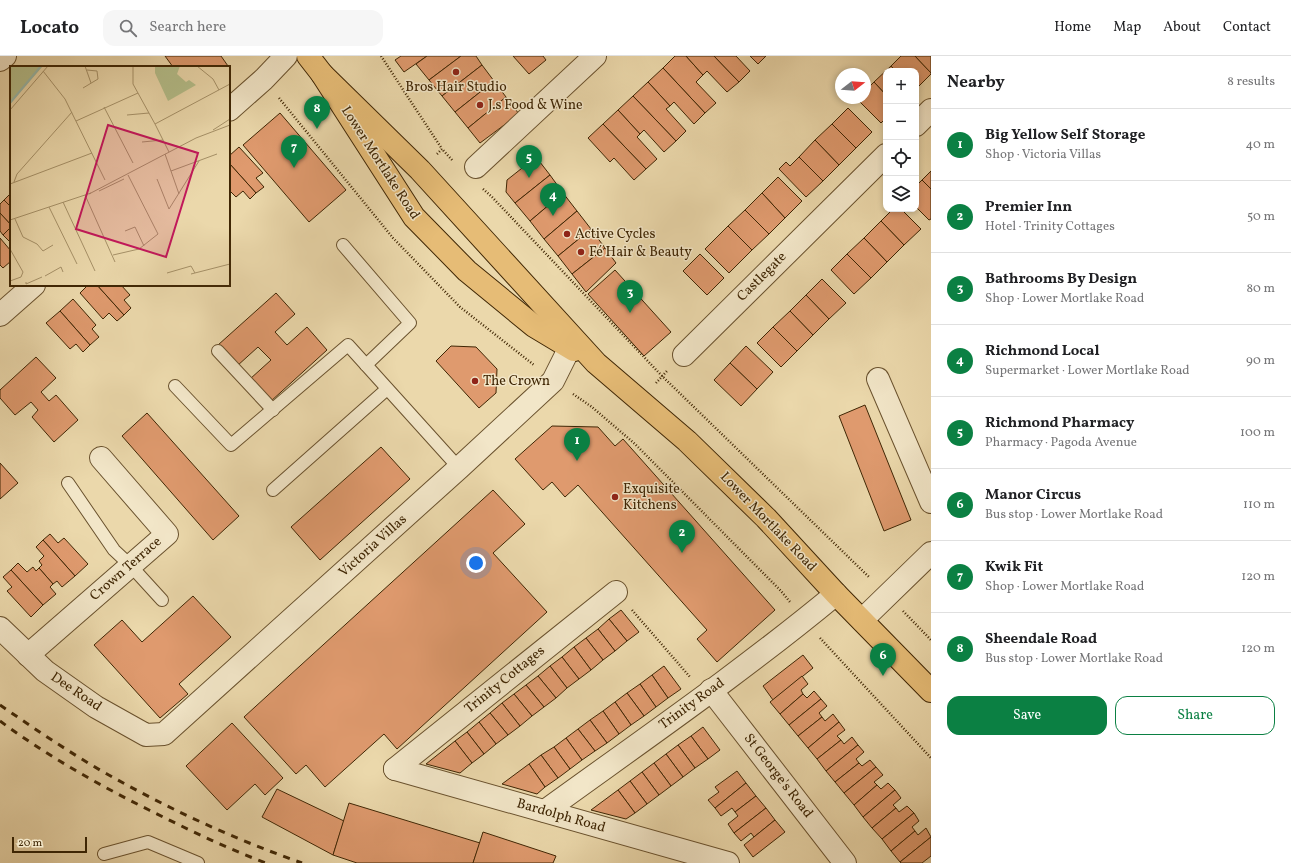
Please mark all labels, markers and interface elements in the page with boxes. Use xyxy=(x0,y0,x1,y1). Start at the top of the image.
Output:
search box xyxy=(103,10,383,46)
text: Locato xyxy=(20,15,79,41)
icon: search xyxy=(117,17,139,39)
text: Search here xyxy=(149,17,226,38)
text: Home xyxy=(1054,18,1091,37)
text: Map xyxy=(1113,18,1141,37)
text: About xyxy=(1163,18,1201,37)
text: Contact xyxy=(1223,18,1271,37)
inset map xyxy=(10,66,230,286)
marker: Bros Hair Studio xyxy=(451,67,461,77)
north arrow xyxy=(835,68,871,104)
map controls xyxy=(883,68,919,212)
button: + xyxy=(883,68,919,104)
text: Nearby xyxy=(947,71,1005,94)
text: 8 results xyxy=(1227,73,1275,91)
place label: Bros Hair Studio xyxy=(405,78,507,97)
pin: 8 xyxy=(304,96,330,129)
place label: J.s Food & Wine xyxy=(488,96,583,115)
marker: J.s Food & Wine xyxy=(475,100,485,110)
street label: Lower Mortlake Road xyxy=(336,103,424,224)
button: − xyxy=(883,104,919,140)
text: Big Yellow Self Storage xyxy=(985,125,1145,146)
pin: 7 xyxy=(281,135,307,168)
text: 1 xyxy=(957,136,963,154)
text: 40 m xyxy=(1246,136,1275,154)
button: locate xyxy=(883,140,919,176)
pin: 5 xyxy=(516,145,542,178)
text: Shop · Victoria Villas xyxy=(985,146,1101,164)
button: layers xyxy=(883,176,919,212)
pin: 4 xyxy=(540,183,566,216)
text: Premier Inn xyxy=(985,197,1072,218)
text: 2 xyxy=(957,208,963,226)
text: 50 m xyxy=(1247,208,1275,226)
text: Hotel · Trinity Cottages xyxy=(985,218,1115,236)
place label: Active Cycles xyxy=(575,225,655,244)
marker: Active Cycles xyxy=(562,229,572,239)
place label: Fé Hair & Beauty xyxy=(589,243,692,262)
marker: Fé Hair & Beauty xyxy=(576,247,586,257)
street label: Castlegate xyxy=(733,248,791,306)
text: Bathrooms By Design xyxy=(985,269,1137,290)
pin: 3 xyxy=(617,280,643,313)
text: 3 xyxy=(957,280,963,298)
text: 80 m xyxy=(1246,280,1275,298)
text: Shop · Lower Mortlake Road xyxy=(985,290,1144,308)
text: Richmond Local xyxy=(985,341,1100,362)
text: 4 xyxy=(956,352,964,370)
text: 90 m xyxy=(1246,352,1275,370)
text: Supermarket · Lower Mortlake Road xyxy=(985,362,1190,380)
place label: The Crown xyxy=(483,372,550,391)
marker: The Crown xyxy=(470,376,480,386)
text: Richmond Pharmacy xyxy=(985,413,1135,434)
text: 5 xyxy=(957,424,963,442)
text: 100 m xyxy=(1240,424,1275,442)
pin: 1 xyxy=(564,428,590,461)
text: Pharmacy · Pagoda Avenue xyxy=(985,434,1137,452)
street label: Lower Mortlake Road xyxy=(715,468,821,576)
place label: Exquisite Kitchens xyxy=(623,480,680,515)
text: Manor Circus xyxy=(985,485,1081,506)
marker: Exquisite Kitchens xyxy=(610,492,620,502)
text: 6 xyxy=(956,496,964,514)
text: 110 m xyxy=(1243,496,1275,514)
text: Bus stop · Lower Mortlake Road xyxy=(985,506,1163,524)
street label: Victoria Villas xyxy=(335,510,411,582)
pin: 2 xyxy=(669,520,695,553)
street label: Crown Terrace xyxy=(86,532,166,605)
your location xyxy=(466,553,486,573)
text: Kwik Fit xyxy=(985,557,1043,578)
text: 7 xyxy=(957,568,963,586)
text: 120 m xyxy=(1241,568,1275,586)
text: Shop · Lower Mortlake Road xyxy=(985,578,1144,596)
text: Sheendale Road xyxy=(985,629,1097,650)
text: 8 xyxy=(956,640,964,658)
text: 120 m xyxy=(1241,640,1275,658)
street label: Trinity Cottages xyxy=(461,642,549,718)
pin: 6 xyxy=(870,643,896,676)
text: Bus stop · Lower Mortlake Road xyxy=(985,650,1163,668)
street label: Dee Road xyxy=(47,668,105,716)
street label: Trinity Road xyxy=(655,674,729,734)
button: Save xyxy=(947,696,1107,735)
button: Share xyxy=(1115,696,1275,735)
street label: St George's Road xyxy=(739,730,817,822)
street label: Bardolph Road xyxy=(514,794,608,838)
scale bar xyxy=(12,835,87,854)
text: 20 m xyxy=(18,836,42,851)

